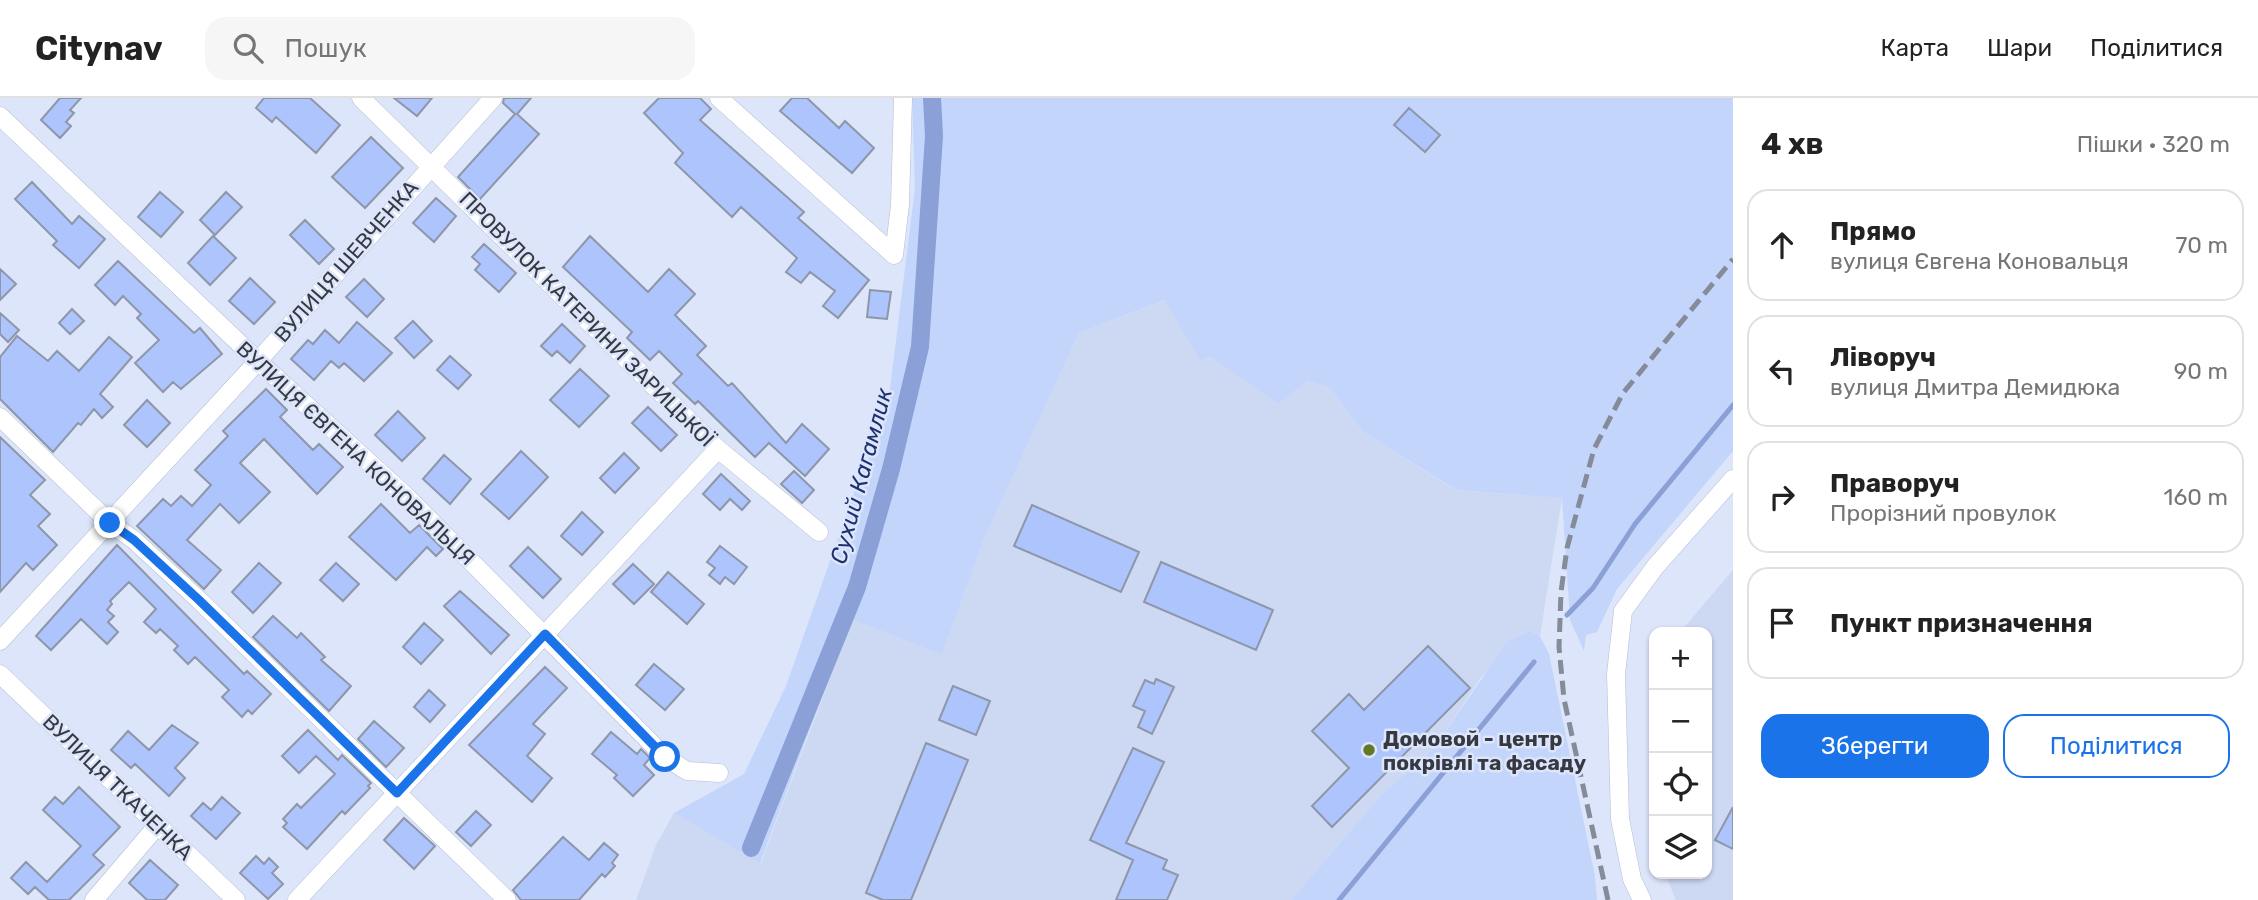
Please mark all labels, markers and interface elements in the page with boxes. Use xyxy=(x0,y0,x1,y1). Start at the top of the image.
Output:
search box xyxy=(205,17,695,80)
text: Citynav xyxy=(35,29,163,68)
icon: search xyxy=(229,29,267,67)
text: Пошук xyxy=(285,33,367,64)
text: Карта xyxy=(1880,34,1949,62)
text: Шари xyxy=(1987,34,2052,62)
text: Поділитися xyxy=(2090,34,2223,62)
text: 4 хв xyxy=(1761,126,1824,162)
text: Пішки · 320 m xyxy=(2077,130,2230,158)
street label: ВУЛИЦЯ ШЕВЧЕНКА xyxy=(269,175,423,347)
street label: ПРОВУЛОК КАТЕРИНИ ЗАРИЦЬКОЇ xyxy=(454,186,720,452)
text: Прямо xyxy=(1830,216,1916,247)
icon: ahead xyxy=(1763,226,1801,264)
text: 70 m xyxy=(2176,231,2228,259)
text: вулиця Євгена Коновальця xyxy=(1830,247,2129,275)
street label: ВУЛИЦЯ ЄВГЕНА КОНОВАЛЬЦЯ xyxy=(232,336,480,570)
text: Ліворуч xyxy=(1830,342,1936,373)
icon: left xyxy=(1763,352,1801,390)
text: 90 m xyxy=(2174,357,2228,385)
text: вулиця Дмитра Демидюка xyxy=(1830,373,2120,401)
water label: Сухий Кагамлик xyxy=(824,384,898,567)
text: Праворуч xyxy=(1830,468,1960,499)
icon: right xyxy=(1763,478,1801,516)
text: 160 m xyxy=(2164,483,2228,511)
text: Прорізний провулок xyxy=(1830,499,2056,527)
route end xyxy=(94,507,125,538)
icon: arrive xyxy=(1763,604,1801,642)
text: Пункт призначення xyxy=(1830,608,2093,639)
map controls xyxy=(1649,627,1712,879)
button: + xyxy=(1649,627,1712,690)
button: − xyxy=(1649,690,1712,753)
street label: ВУЛИЦЯ ТКАЧЕНКА xyxy=(38,709,198,865)
button: Зберегти xyxy=(1761,714,1989,778)
button: Поділитися xyxy=(2003,714,2230,778)
place label: Домовой - центр покрівлі та фасаду xyxy=(1383,726,1587,775)
route start xyxy=(649,741,680,772)
marker: Домовой - центр покрівлі та фасаду xyxy=(1361,742,1377,758)
button: locate xyxy=(1649,753,1712,816)
button: layers xyxy=(1649,816,1712,879)

